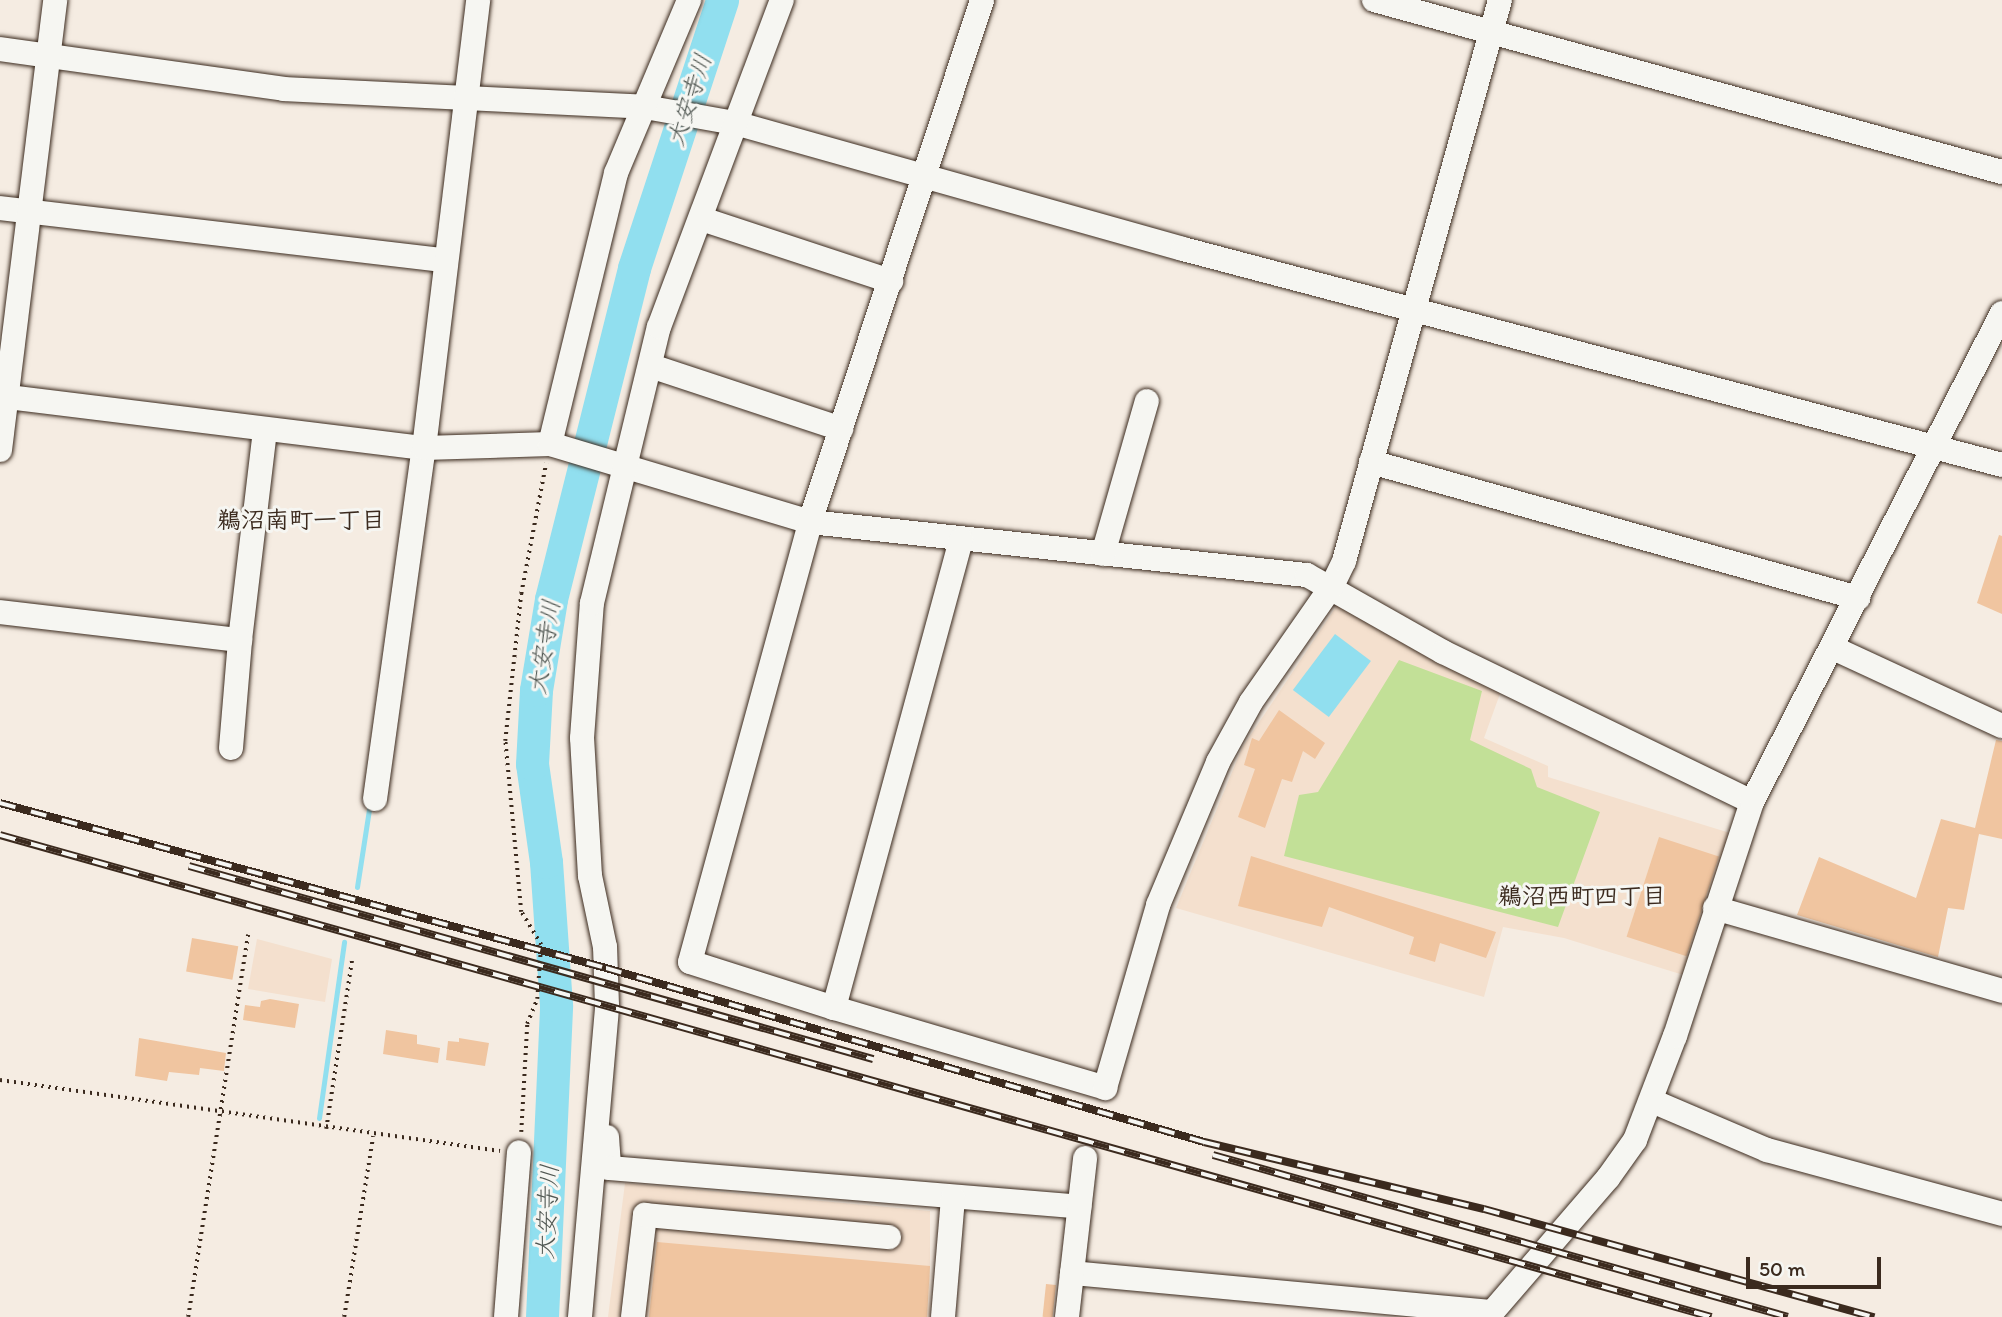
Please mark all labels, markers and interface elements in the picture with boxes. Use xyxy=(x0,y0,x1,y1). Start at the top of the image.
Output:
water label: 大安寺川 xyxy=(660,50,718,150)
district label: 鵜沼南町一丁目 xyxy=(217,506,385,534)
water label: 大安寺川 xyxy=(522,597,566,697)
district label: 鵜沼西町四丁目 xyxy=(1498,882,1666,910)
water label: 大安寺川 xyxy=(530,1163,564,1261)
scale bar xyxy=(1750,1244,1885,1288)
text: 50 m xyxy=(1759,1256,1805,1281)

